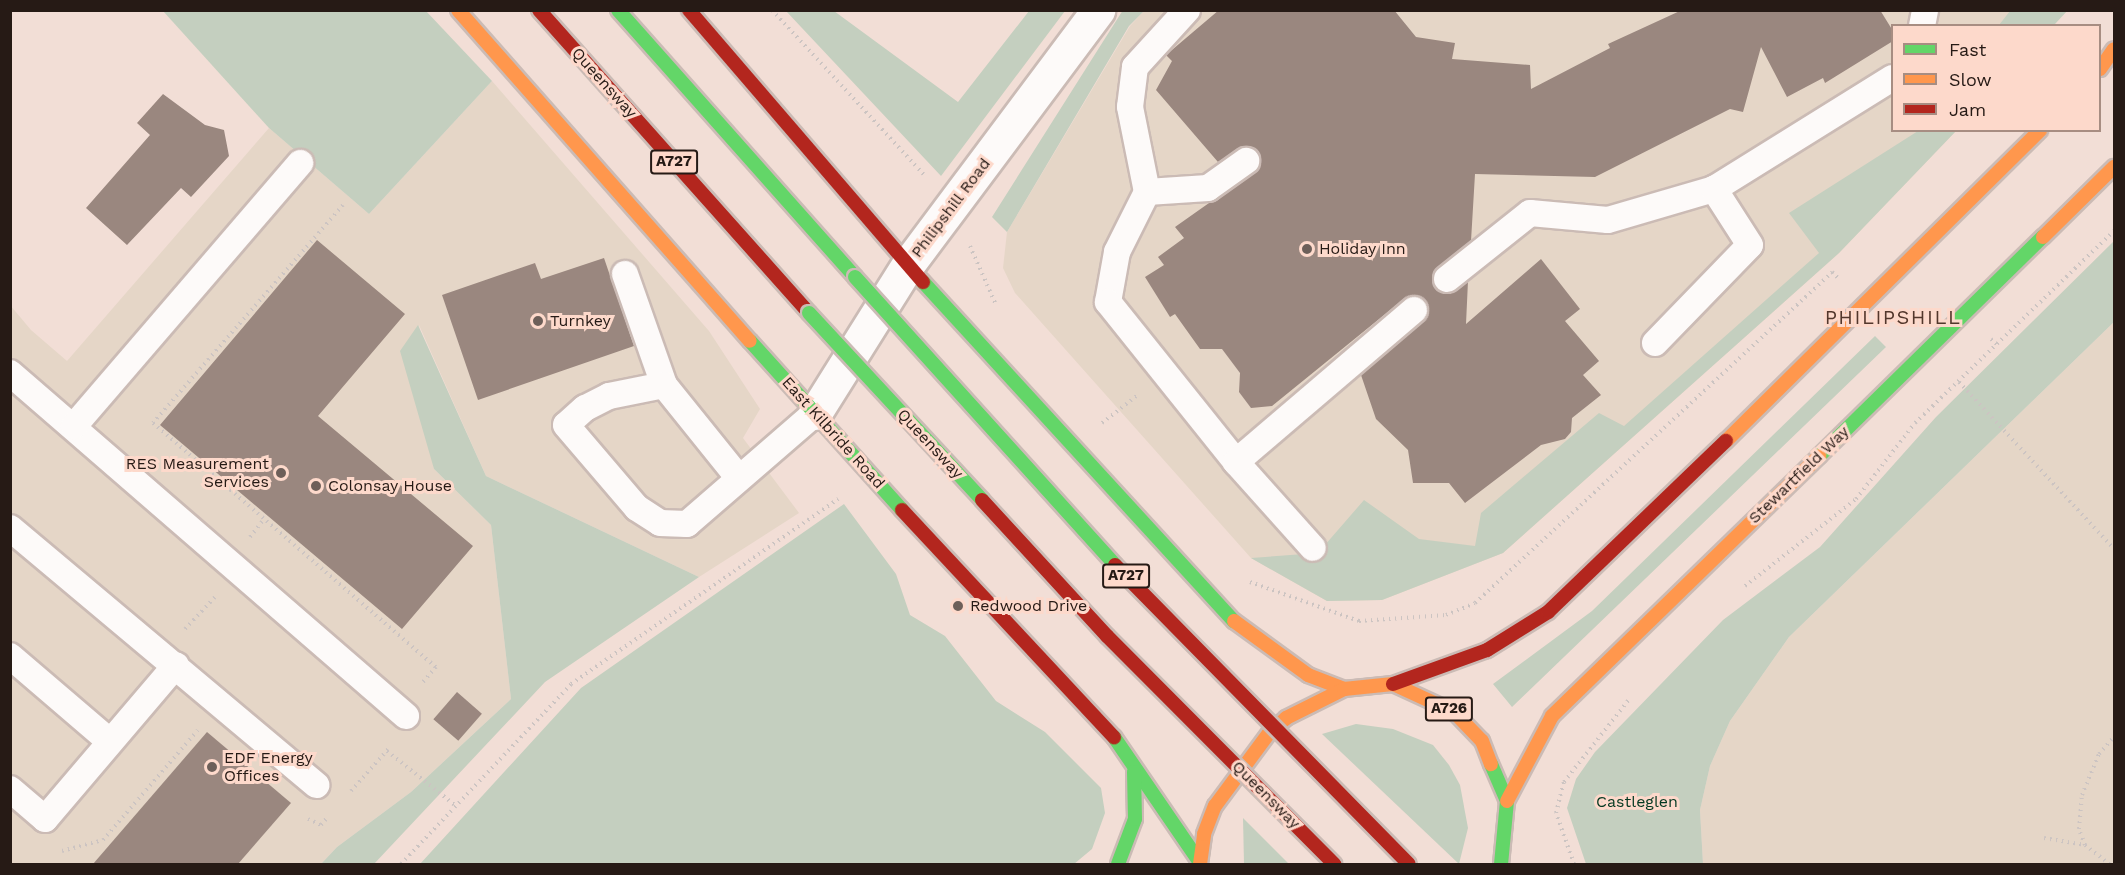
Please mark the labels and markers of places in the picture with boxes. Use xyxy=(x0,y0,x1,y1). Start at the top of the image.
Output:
place label: Holiday Inn xyxy=(1319,239,1406,259)
marker: Holiday Inn xyxy=(1300,242,1314,256)
place label: Turnkey xyxy=(550,311,611,331)
marker: Turnkey xyxy=(531,314,545,328)
place label: RES Measurement Services xyxy=(126,454,269,492)
marker: RES Measurement Services xyxy=(274,466,288,480)
place label: Colonsay House xyxy=(328,476,452,496)
marker: Colonsay House xyxy=(309,479,323,493)
place label: Redwood Drive xyxy=(970,596,1087,616)
marker: Redwood Drive xyxy=(951,599,965,613)
place label: EDF Energy Offices xyxy=(224,748,313,786)
marker: EDF Energy Offices xyxy=(205,760,219,774)

